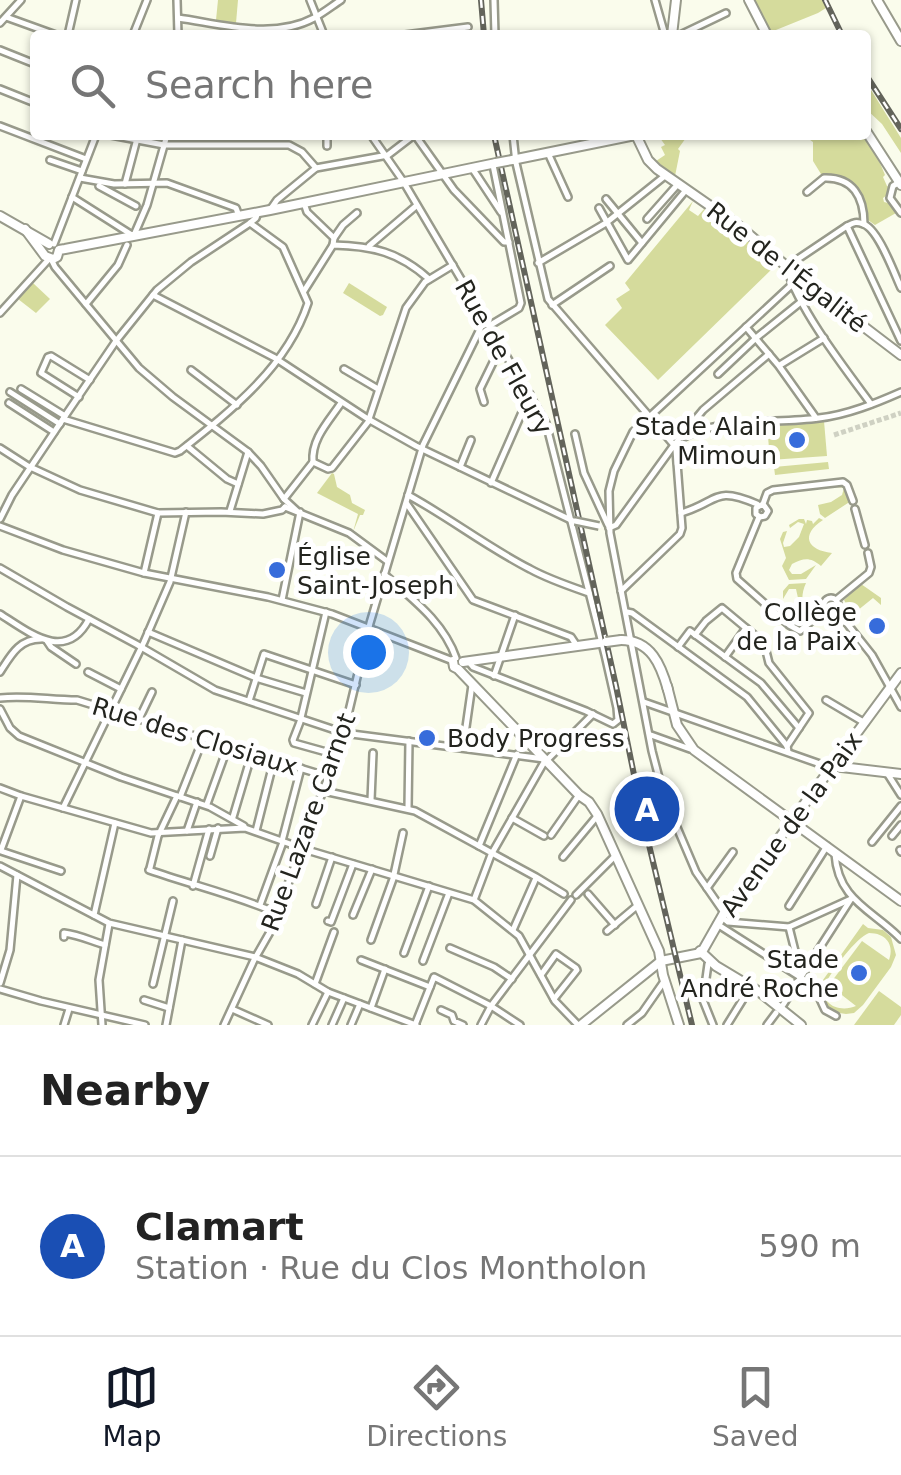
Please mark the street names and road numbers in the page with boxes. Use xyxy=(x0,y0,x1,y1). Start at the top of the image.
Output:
street label: Rue de l'Égalité xyxy=(701,196,872,339)
street label: Rue de Fleury xyxy=(449,275,558,440)
street label: Rue des Closiaux xyxy=(89,691,301,782)
street label: Rue Lazare Carnot xyxy=(256,709,361,935)
street label: Avenue de la Paix xyxy=(715,726,868,922)

